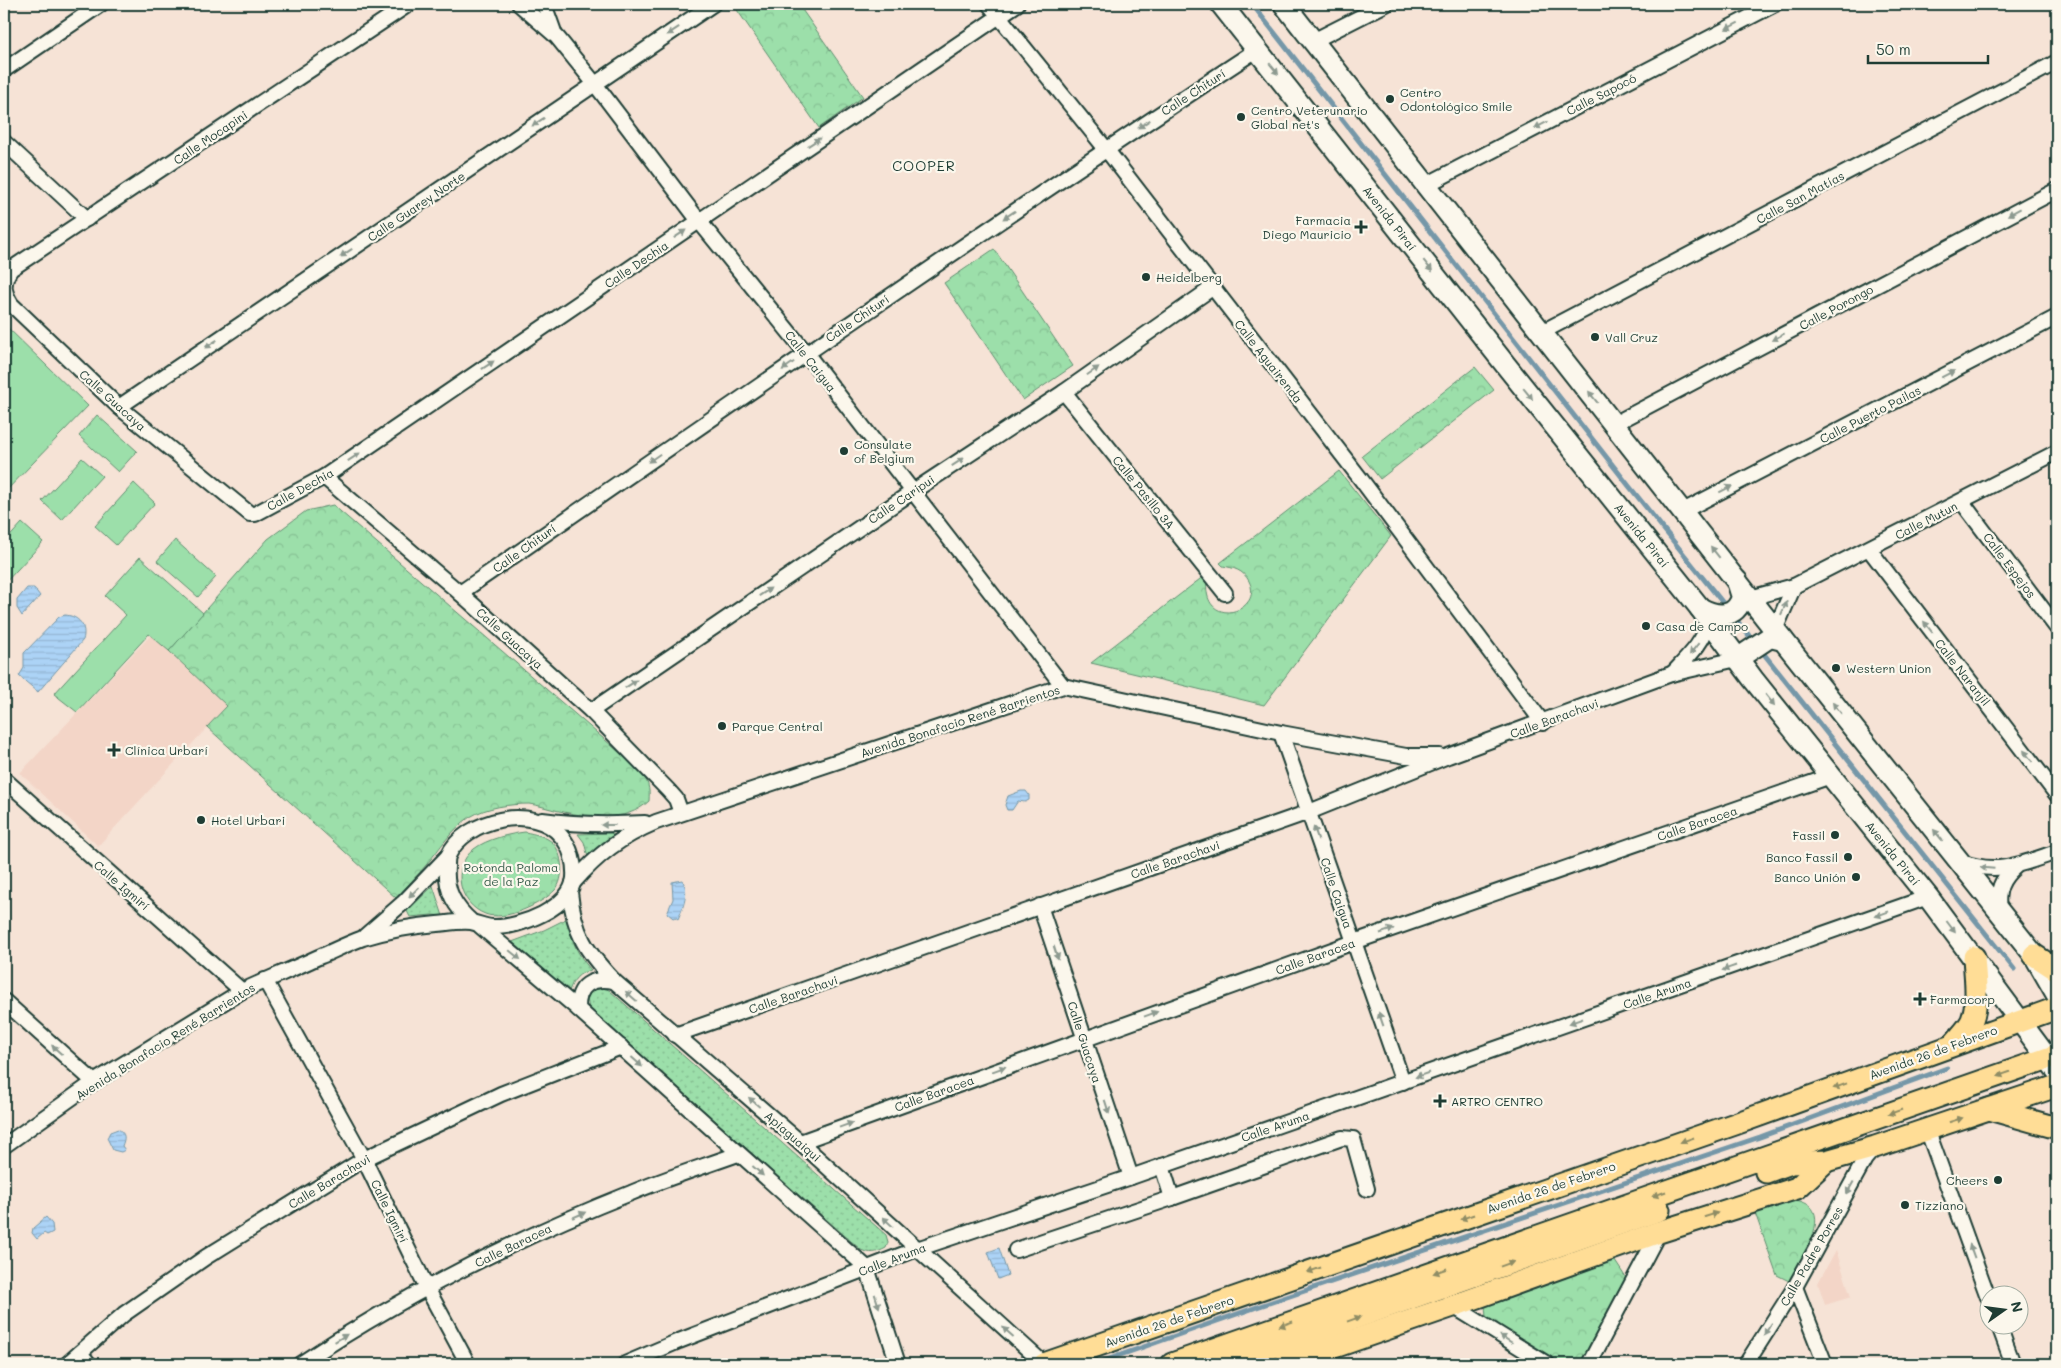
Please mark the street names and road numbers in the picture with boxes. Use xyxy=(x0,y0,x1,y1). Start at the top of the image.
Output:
street label: Calle Chiturí xyxy=(1158,65,1229,119)
street label: Calle Sapocó xyxy=(1563,70,1639,118)
street label: Calle Mocapini xyxy=(170,106,250,168)
street label: Calle Guarey Norte xyxy=(364,167,468,245)
street label: Calle San Matías xyxy=(1753,167,1847,227)
street label: Avenida Piraí xyxy=(1360,182,1421,254)
street label: Calle Dechia xyxy=(601,237,671,291)
street label: Calle Porongo xyxy=(1796,281,1876,333)
street label: Calle Chiturí xyxy=(822,291,892,345)
street label: Calle Aguairenda xyxy=(1231,316,1307,406)
street label: Calle Caigua xyxy=(782,327,840,395)
street label: Calle Guacaya xyxy=(76,366,150,434)
street label: Calle Puerto Pailas xyxy=(1817,381,1924,446)
street label: Calle Pasillo 3A xyxy=(1109,452,1179,532)
street label: Calle Dechia xyxy=(264,464,336,514)
street label: Calle Caripui xyxy=(865,471,937,527)
street label: Calle Mutun xyxy=(1892,497,1960,543)
street label: Avenida Piraí xyxy=(1611,499,1673,571)
street label: Calle Chiturí xyxy=(489,520,559,576)
street label: Calle Espejos xyxy=(1980,529,2040,601)
street label: Calle Guacaya xyxy=(473,604,547,672)
street label: Calle Naranjil xyxy=(1932,635,1994,709)
street label: Avenida Bonafacio René Barrientos xyxy=(858,681,1062,761)
street label: Calle Barachavi xyxy=(1508,695,1600,741)
street label: Calle Baracea xyxy=(1655,802,1739,844)
street label: Avenida Piraí xyxy=(1862,817,1924,889)
street label: Calle Barachavi xyxy=(1128,836,1222,882)
street label: Calle Caigua xyxy=(1317,855,1357,931)
street label: Calle Igmirí xyxy=(91,856,153,914)
street label: Calle Baracea xyxy=(1273,934,1357,978)
street label: Calle Barachavi xyxy=(746,971,840,1017)
street label: Calle Aruma xyxy=(1621,974,1693,1012)
street label: Avenida Bonafacio René Barrientos xyxy=(72,979,258,1103)
street label: Calle Guacaya xyxy=(1064,999,1106,1085)
street label: Avenida 26 de Febrero xyxy=(1867,1021,1999,1083)
street label: Calle Baracea xyxy=(892,1071,976,1115)
street label: Apiaguaiqui xyxy=(762,1107,824,1165)
street label: Calle Aruma xyxy=(1239,1107,1311,1145)
street label: Calle Barachavi xyxy=(285,1150,373,1212)
street label: Avenida 26 de Febrero xyxy=(1484,1157,1618,1217)
street label: Calle Igmirí xyxy=(368,1177,412,1246)
street label: Calle Padre Porres xyxy=(1776,1203,1846,1309)
street label: Calle Baracea xyxy=(472,1219,554,1271)
street label: Calle Aruma xyxy=(856,1239,928,1279)
street label: Avenida 26 de Febrero xyxy=(1102,1291,1236,1351)

